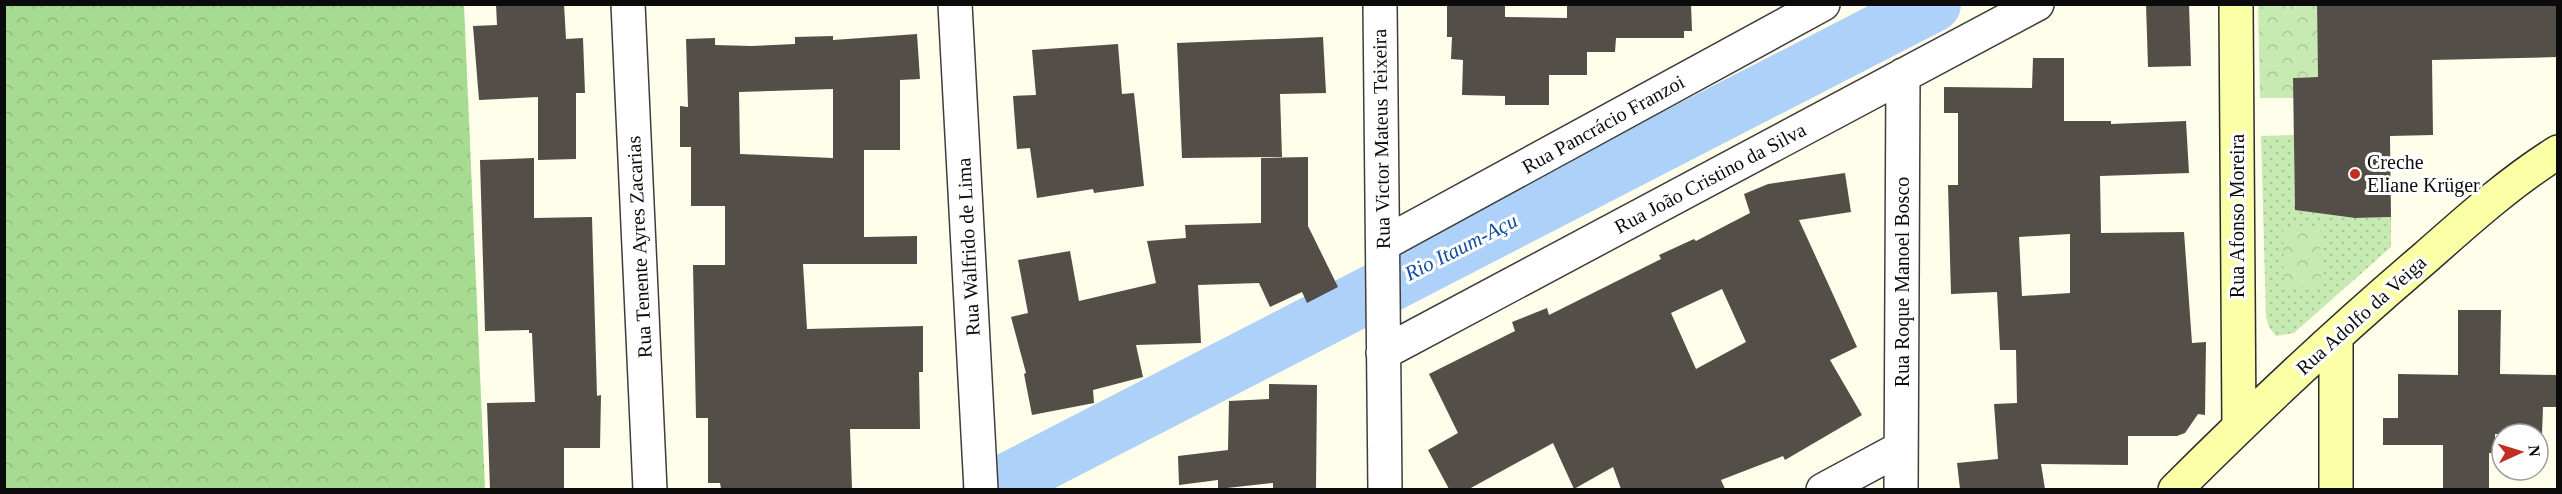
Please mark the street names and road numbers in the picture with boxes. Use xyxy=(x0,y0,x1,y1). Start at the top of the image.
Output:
street label: Rua Victor Mateus Teixeira xyxy=(1368,28,1394,249)
street label: Rua Pancrácio Franzoi xyxy=(1518,70,1688,178)
street label: Rua João Cristino da Silva xyxy=(1611,118,1809,238)
street label: Rua Afonso Moreira xyxy=(2226,134,2248,298)
street label: Rua Tenente Ayres Zacarias xyxy=(622,135,657,359)
street label: Rua Walfrido de Lima xyxy=(952,157,984,337)
street label: Rua Roque Manoel Bosco xyxy=(1891,177,1914,387)
street label: Rua Adolfo da Veiga xyxy=(2292,251,2431,380)

